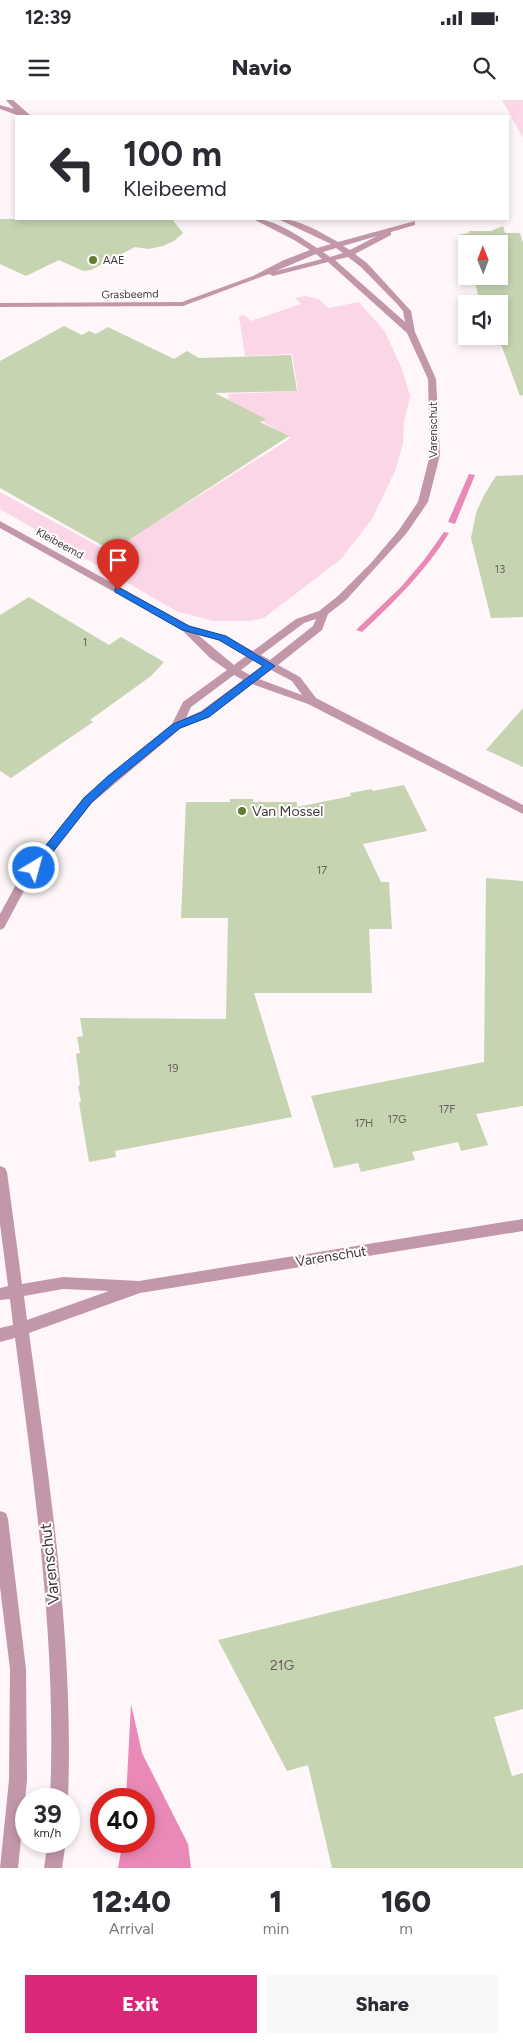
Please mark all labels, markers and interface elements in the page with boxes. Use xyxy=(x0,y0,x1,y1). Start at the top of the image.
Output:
text: 12:39 xyxy=(25,6,71,29)
icon: menu xyxy=(25,54,53,82)
text: Navio xyxy=(232,54,292,81)
icon: search xyxy=(470,54,498,82)
text: 100 m xyxy=(123,133,222,175)
icon: left xyxy=(40,135,105,200)
text: Kleibeemd xyxy=(123,175,227,202)
north arrow xyxy=(458,235,508,285)
map controls xyxy=(458,235,508,345)
marker: AAE xyxy=(87,254,99,266)
place label: AAE xyxy=(103,254,124,267)
street label: Grasbeemd xyxy=(101,288,159,301)
button: sound xyxy=(458,295,508,345)
street label: Varenschut xyxy=(427,402,440,458)
street label: Kleibeemd xyxy=(34,525,86,562)
pin xyxy=(97,539,139,590)
icon: arrive xyxy=(104,546,132,574)
house number: 13 xyxy=(495,563,505,576)
house number: 1 xyxy=(83,636,87,649)
place label: Van Mossel xyxy=(252,803,323,820)
marker: Van Mossel xyxy=(236,805,248,817)
position arrow xyxy=(7,841,59,893)
house number: 17 xyxy=(317,864,327,877)
house number: 19 xyxy=(168,1062,178,1075)
house number: 17F xyxy=(439,1103,455,1116)
house number: 17G xyxy=(388,1113,406,1126)
house number: 17H xyxy=(355,1117,373,1130)
street label: Varenschut xyxy=(294,1243,368,1270)
street label: Varenschut xyxy=(36,1522,63,1606)
house number: 21G xyxy=(270,1657,294,1674)
speed limit sign: 40 xyxy=(90,1788,155,1853)
text: 39 xyxy=(33,1799,62,1829)
text: km/h xyxy=(34,1826,61,1840)
text: 12:40 xyxy=(92,1883,171,1920)
text: 1 xyxy=(270,1883,282,1920)
text: 160 xyxy=(381,1883,431,1920)
text: Arrival xyxy=(109,1919,154,1938)
text: min xyxy=(263,1919,289,1938)
text: m xyxy=(399,1919,413,1938)
button: Exit xyxy=(25,1975,257,2033)
button: Share xyxy=(267,1975,498,2033)

